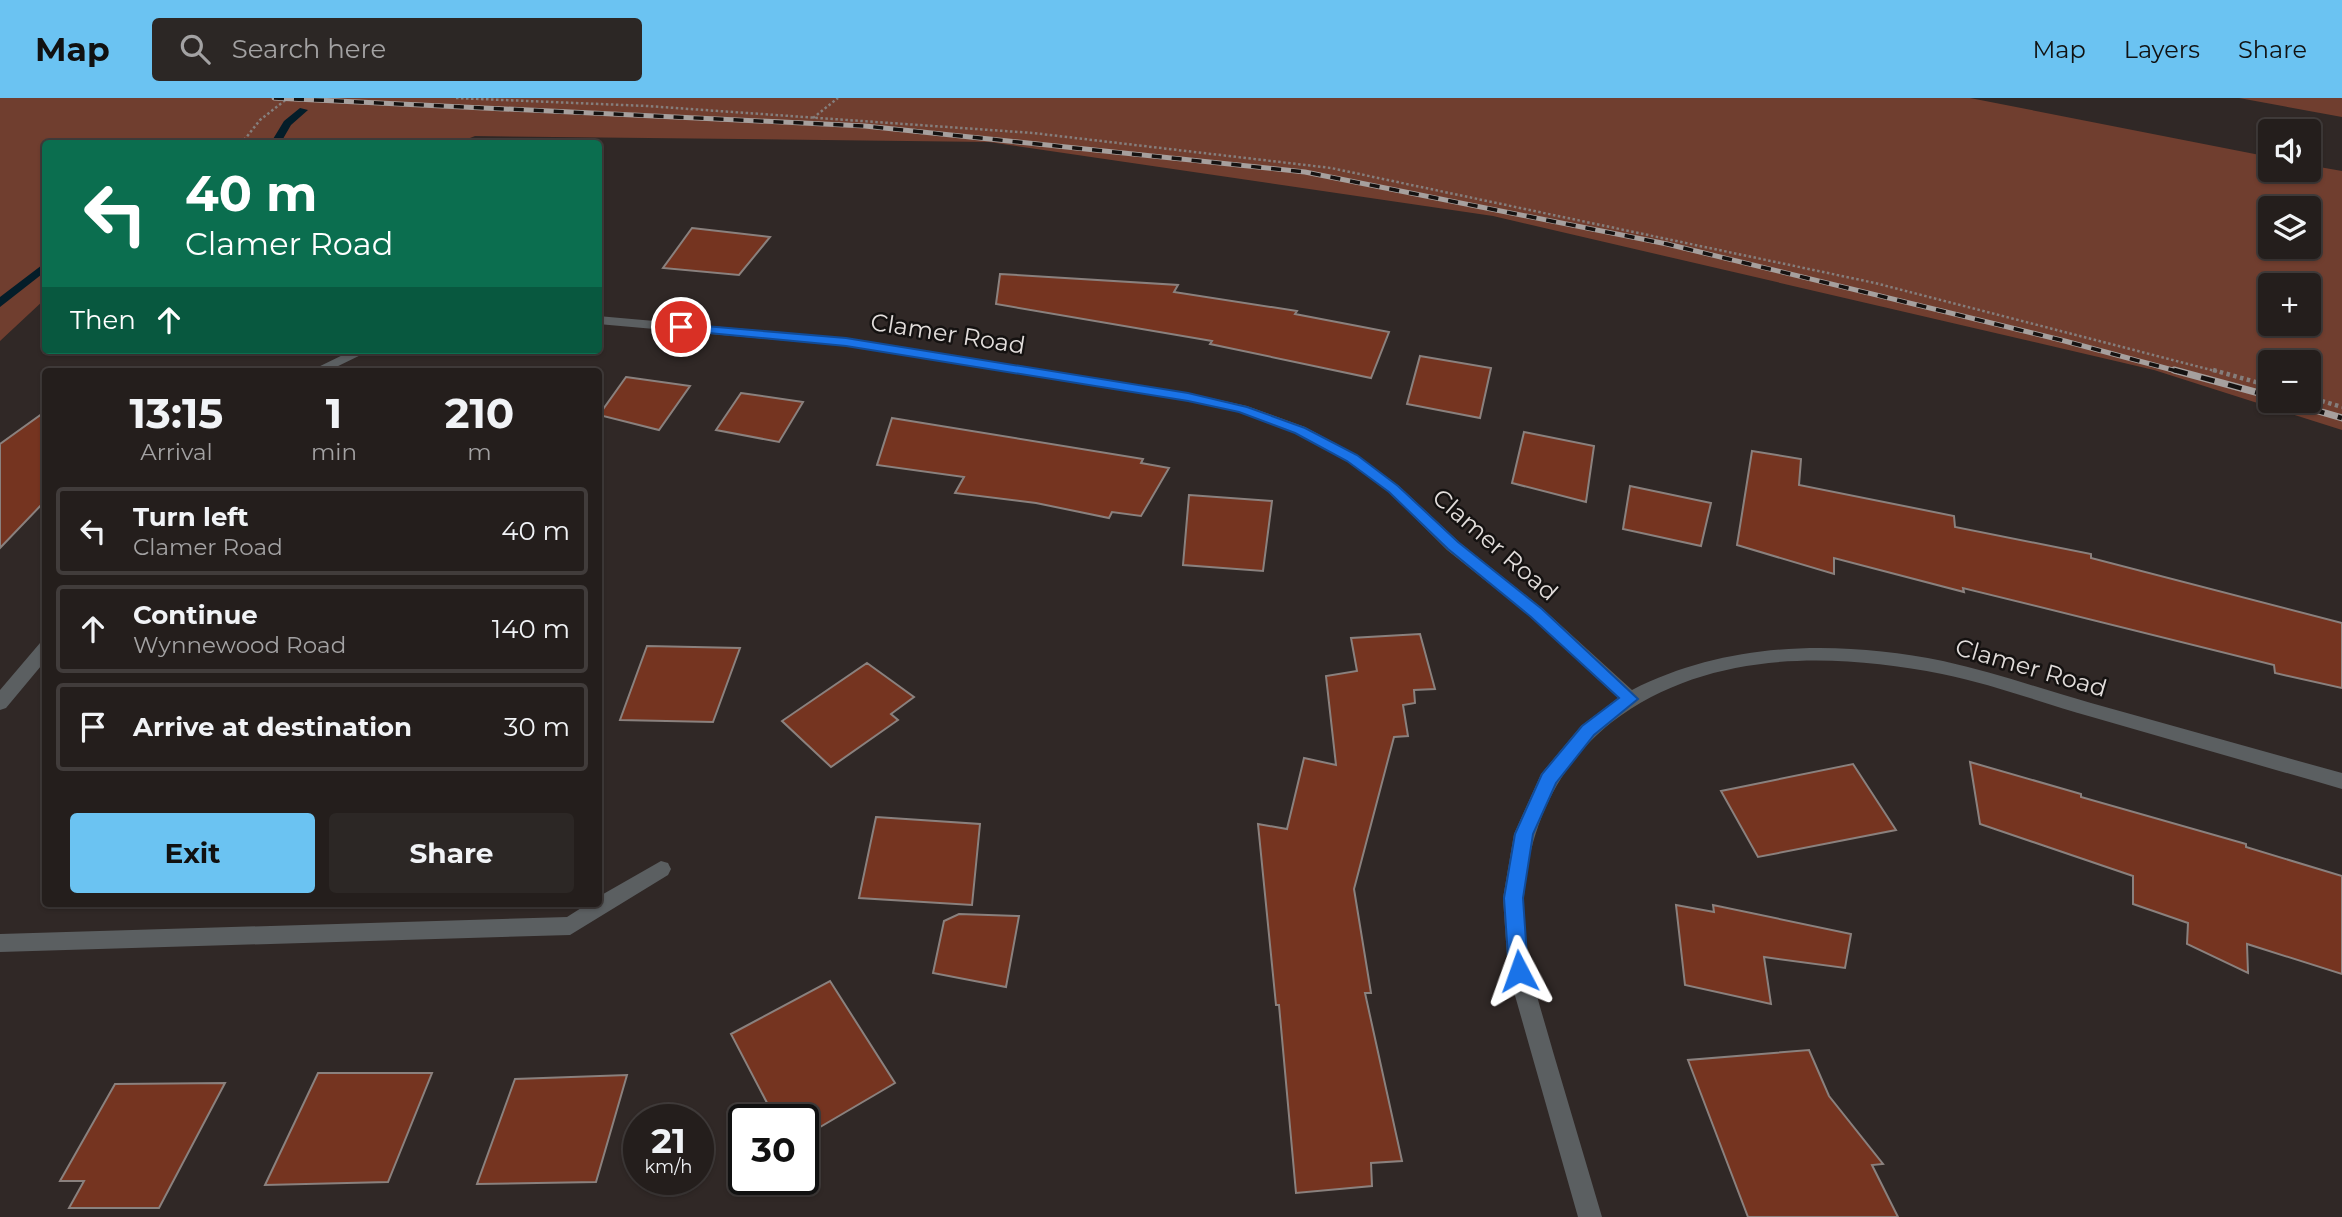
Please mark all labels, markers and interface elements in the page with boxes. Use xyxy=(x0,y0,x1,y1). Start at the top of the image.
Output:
search box xyxy=(152,18,642,81)
text: Map xyxy=(35,29,110,69)
icon: search xyxy=(176,30,214,68)
text: Search here xyxy=(232,33,386,65)
text: Map xyxy=(2032,35,2086,64)
text: Layers xyxy=(2124,35,2200,64)
text: Share xyxy=(2238,35,2307,64)
map controls xyxy=(2258,119,2321,413)
button: sound xyxy=(2258,119,2321,182)
text: 40 m xyxy=(185,164,317,223)
icon: left xyxy=(70,168,161,259)
button: layers xyxy=(2258,196,2321,259)
text: Clamer Road xyxy=(185,224,393,263)
button: + xyxy=(2258,273,2321,336)
pin xyxy=(651,297,711,357)
icon: ahead xyxy=(150,301,188,339)
text: Then xyxy=(70,304,136,336)
street label: Clamer Road xyxy=(869,307,1028,360)
icon: arrive xyxy=(662,308,700,346)
button: − xyxy=(2258,350,2321,413)
text: 13:15 xyxy=(130,387,223,439)
text: 1 xyxy=(326,387,342,439)
text: 210 xyxy=(445,387,514,439)
text: Arrival xyxy=(140,438,213,466)
text: min xyxy=(311,438,357,466)
text: m xyxy=(467,438,492,466)
street label: Clamer Road xyxy=(1427,482,1564,607)
text: Turn left xyxy=(133,501,249,533)
icon: left xyxy=(74,512,112,550)
text: 40 m xyxy=(501,515,570,547)
text: Clamer Road xyxy=(133,533,283,561)
text: Continue xyxy=(133,599,258,631)
icon: ahead xyxy=(74,610,112,648)
text: 140 m xyxy=(492,613,570,645)
text: Wynnewood Road xyxy=(133,631,346,659)
street label: Clamer Road xyxy=(1952,632,2110,703)
icon: arrive xyxy=(74,708,112,746)
text: Arrive at destination xyxy=(133,711,412,743)
text: 30 m xyxy=(504,711,570,743)
button: Exit xyxy=(70,813,315,893)
button: Share xyxy=(329,813,574,893)
position arrow xyxy=(1482,934,1556,1008)
speed limit sign: 30 xyxy=(728,1104,819,1195)
text: 21 xyxy=(651,1119,686,1162)
text: km/h xyxy=(644,1156,693,1178)

